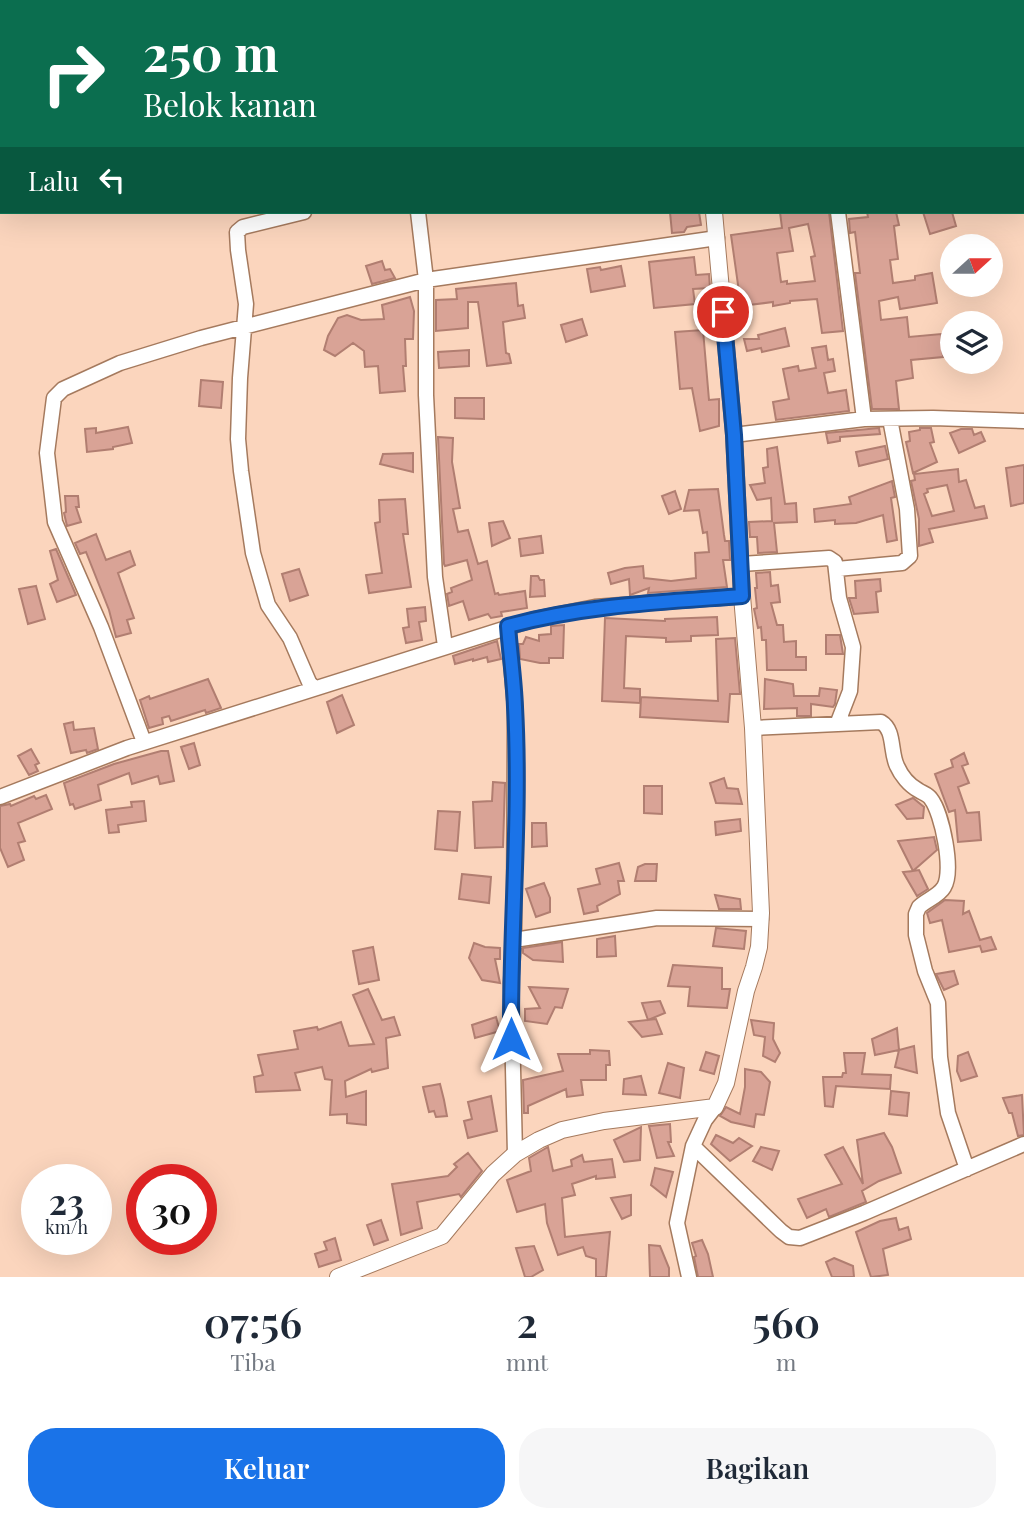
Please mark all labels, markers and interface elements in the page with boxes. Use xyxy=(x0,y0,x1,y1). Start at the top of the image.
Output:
text: 250 m xyxy=(143,19,279,84)
icon: right xyxy=(28,28,119,119)
text: Belok kanan xyxy=(143,82,317,125)
icon: left xyxy=(93,161,131,199)
text: Lalu xyxy=(28,163,79,198)
north arrow xyxy=(940,234,1003,298)
map controls xyxy=(940,234,1003,374)
pin xyxy=(693,282,753,342)
icon: arrive xyxy=(704,293,742,331)
button: layers xyxy=(940,311,1003,374)
position arrow xyxy=(474,1002,548,1076)
speed limit sign: 30 xyxy=(126,1164,217,1255)
text: 23 xyxy=(49,1177,84,1224)
text: km/h xyxy=(45,1215,88,1239)
text: 07:56 xyxy=(204,1293,302,1349)
text: 2 xyxy=(516,1293,538,1349)
text: 560 xyxy=(752,1293,820,1349)
text: Tiba xyxy=(230,1346,276,1377)
text: mnt xyxy=(506,1346,548,1377)
text: m xyxy=(776,1346,796,1377)
button: Keluar xyxy=(28,1428,505,1508)
button: Bagikan xyxy=(519,1428,996,1508)

